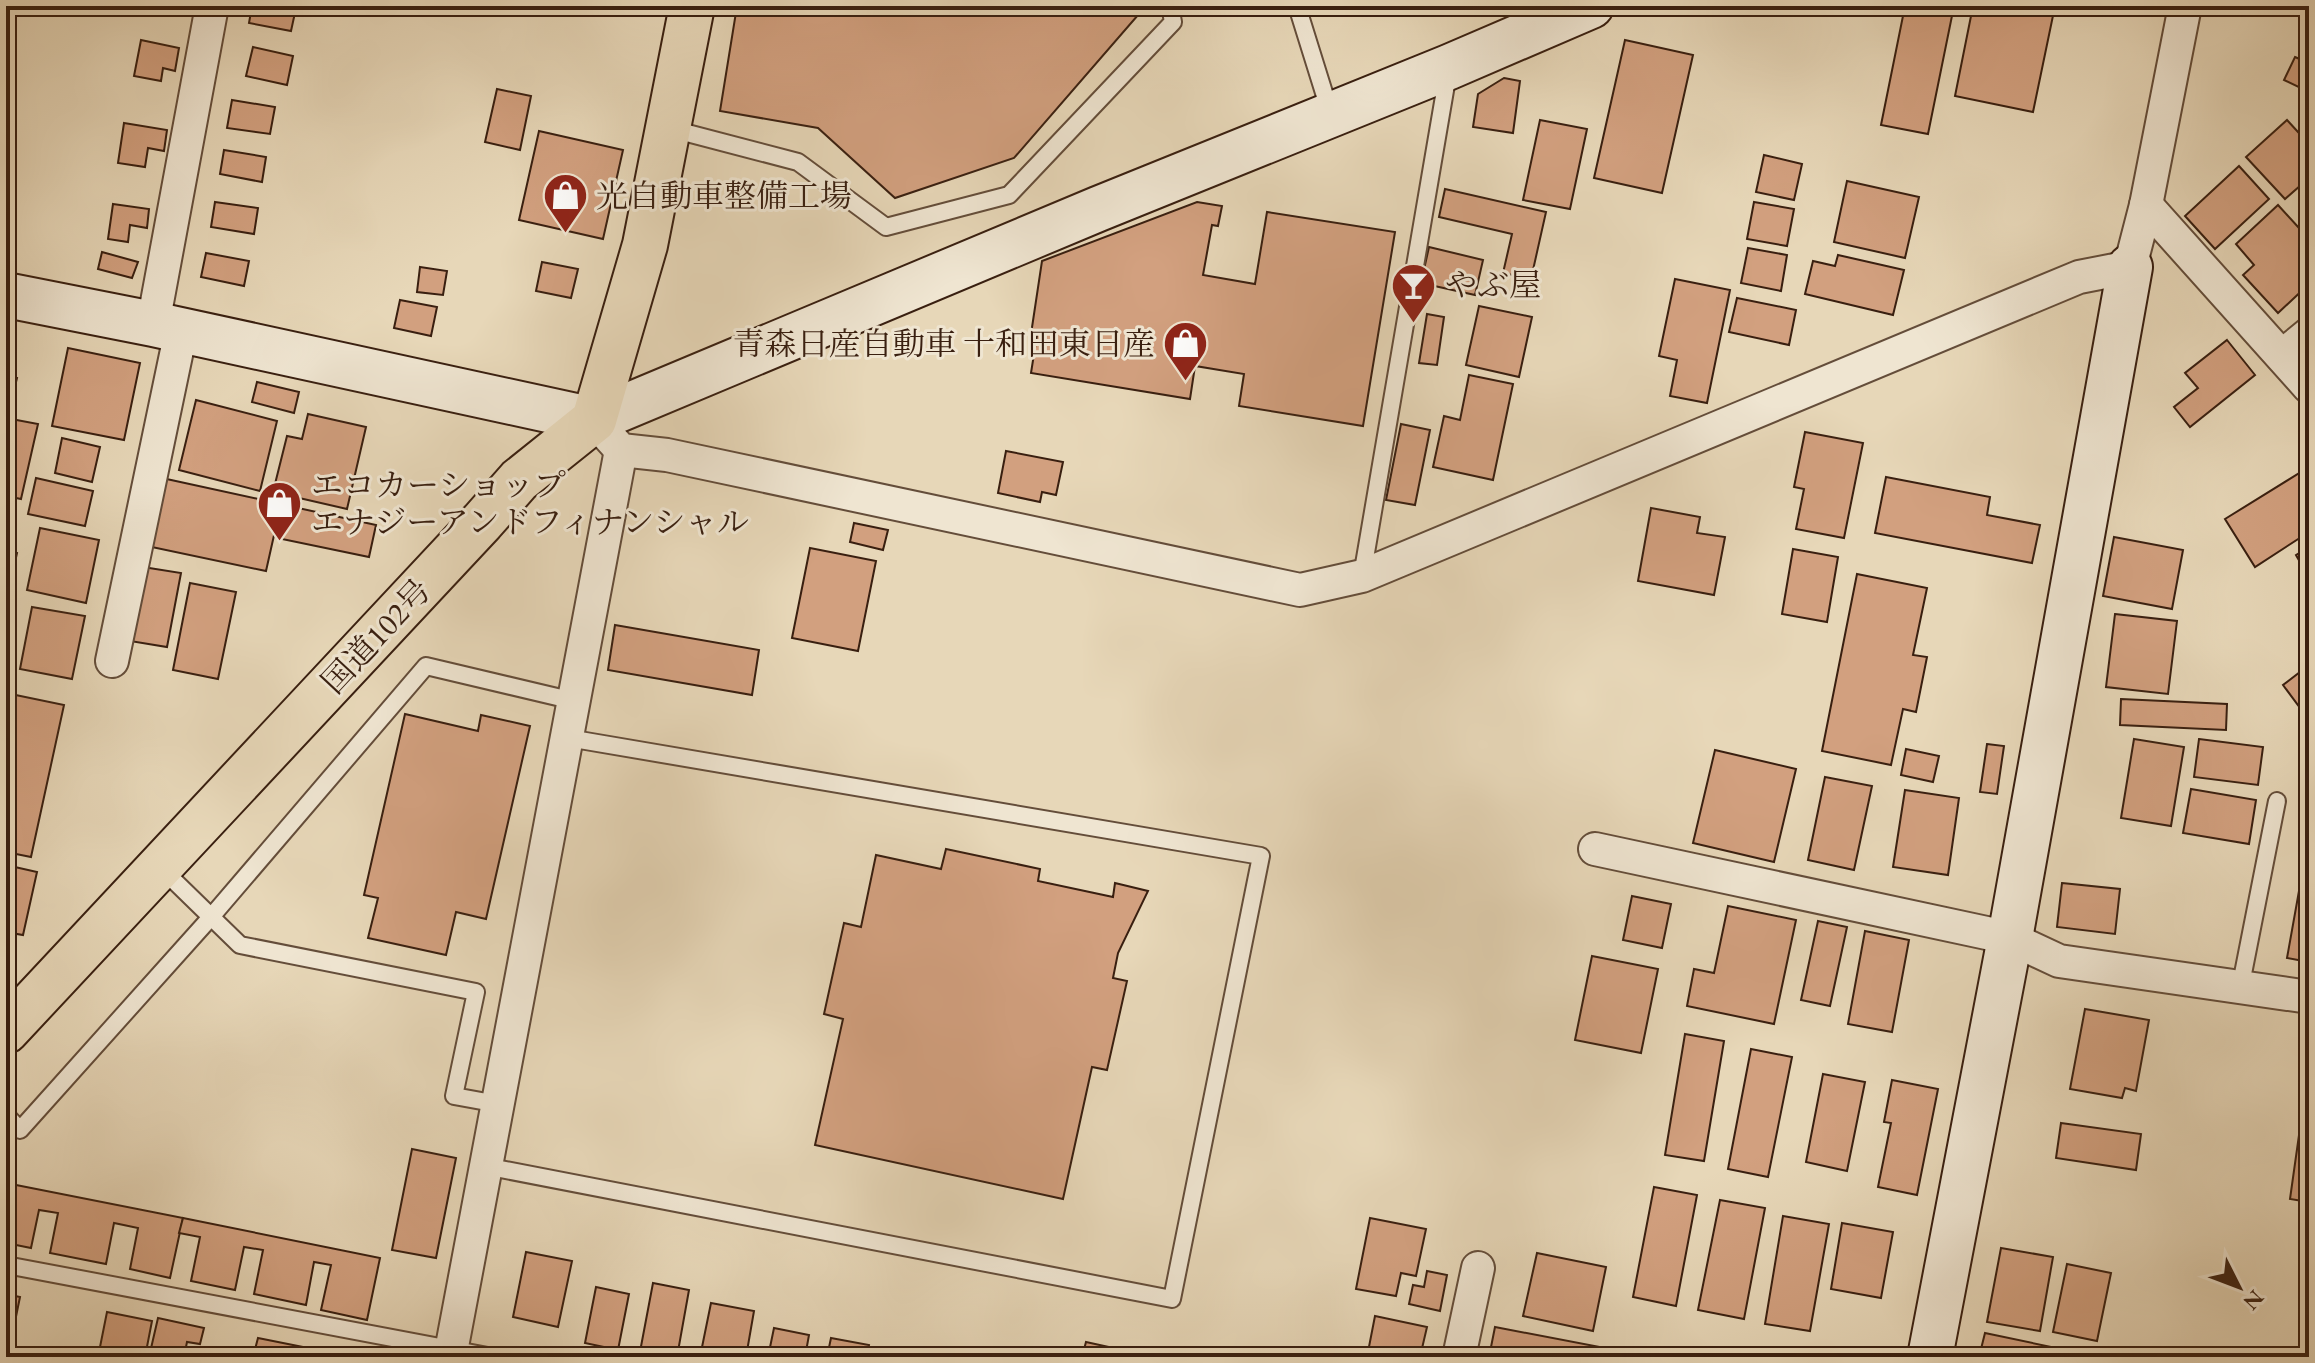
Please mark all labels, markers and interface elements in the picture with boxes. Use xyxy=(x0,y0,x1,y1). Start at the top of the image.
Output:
shop icon: 光自動車整備工場 xyxy=(541,172,589,235)
place label: 光自動車整備工場 xyxy=(596,175,852,217)
bar icon: やぶ屋 xyxy=(1390,261,1438,324)
place label: やぶ屋 xyxy=(1445,264,1541,306)
shop icon: 青森日産自動車 十和田東日産 xyxy=(1162,320,1210,383)
place label: 青森日産自動車 十和田東日産 xyxy=(733,323,1155,365)
place label: エコカーショップ エナジーアンドフィナンシャル xyxy=(311,464,749,543)
shop icon: エコカーショップ エナジーアンドフィナンシャル xyxy=(256,479,304,542)
street label: 国道102号 xyxy=(312,570,440,702)
north arrow xyxy=(2199,1247,2279,1327)
text: N xyxy=(2237,1284,2270,1317)

